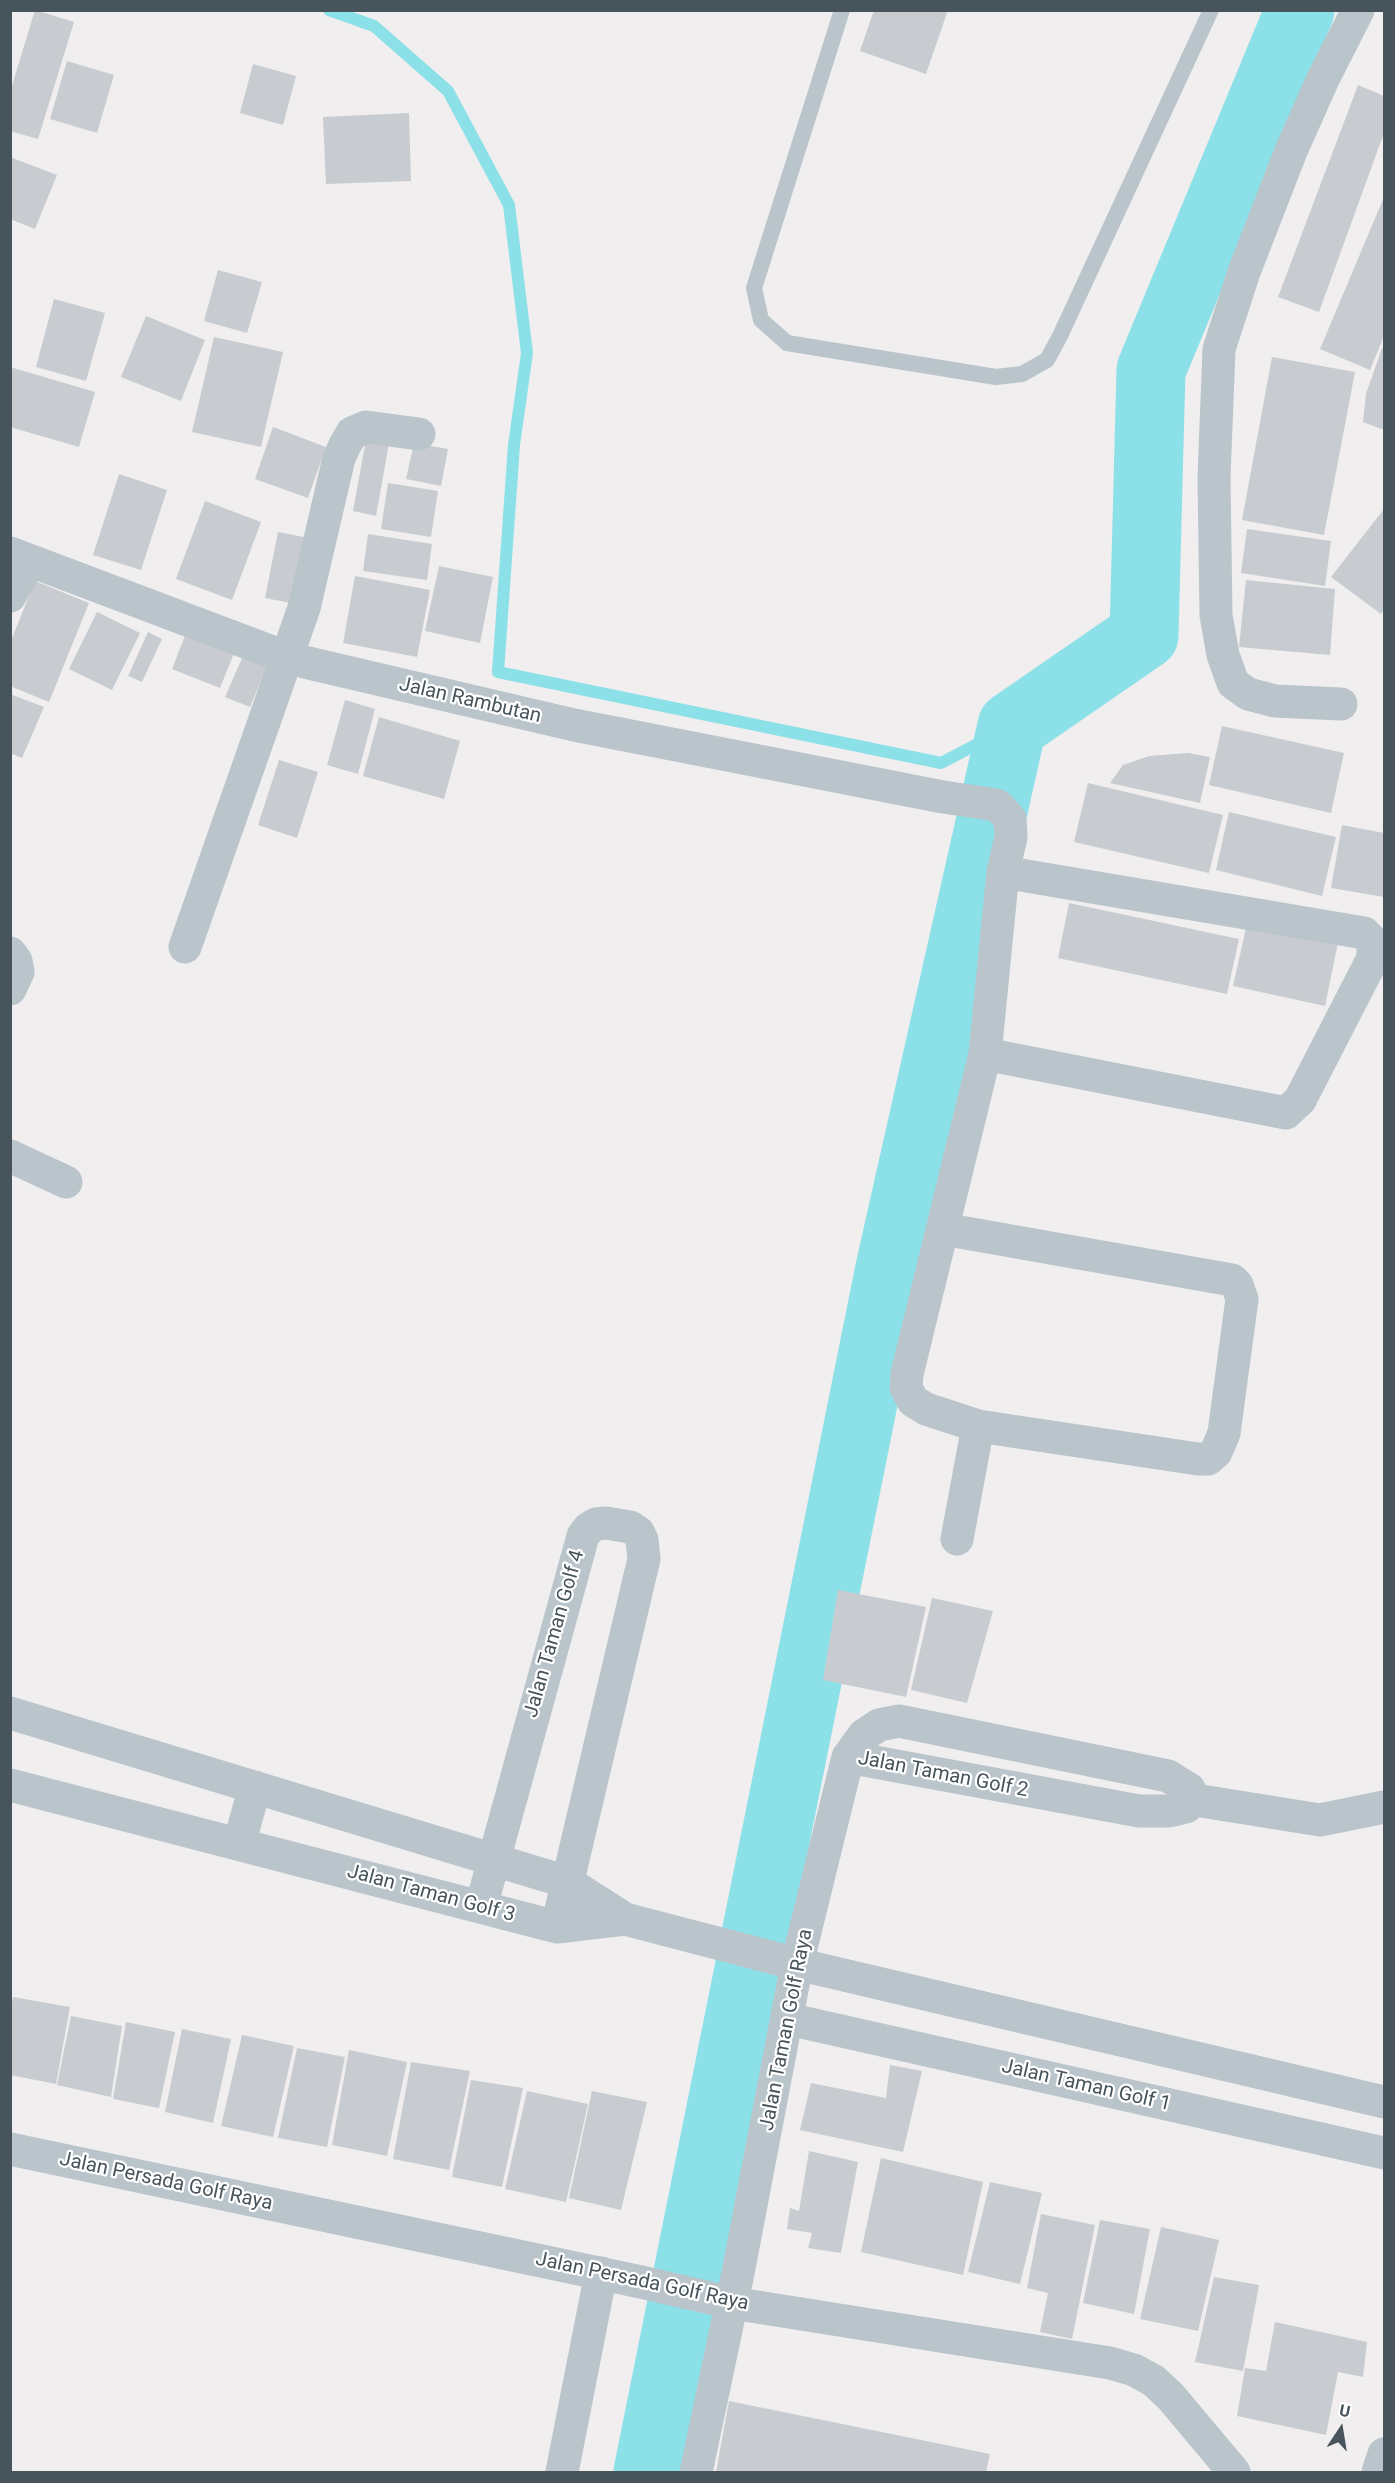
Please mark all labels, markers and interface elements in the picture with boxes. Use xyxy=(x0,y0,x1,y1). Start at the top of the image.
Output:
street label: Jalan Rambutan xyxy=(397,673,543,729)
street label: Jalan Taman Golf 4 xyxy=(520,1548,590,1720)
street label: Jalan Taman Golf 2 xyxy=(856,1747,1030,1803)
street label: Jalan Taman Golf 3 xyxy=(344,1860,518,1928)
street label: Jalan Taman Golf Raya xyxy=(756,1927,818,2133)
street label: Jalan Taman Golf 1 xyxy=(999,2055,1173,2117)
street label: Jalan Persada Golf Raya xyxy=(57,2148,275,2216)
street label: Jalan Persada Golf Raya xyxy=(533,2248,751,2316)
north arrow xyxy=(1311,2399,1371,2459)
text: U xyxy=(1338,2401,1352,2421)

